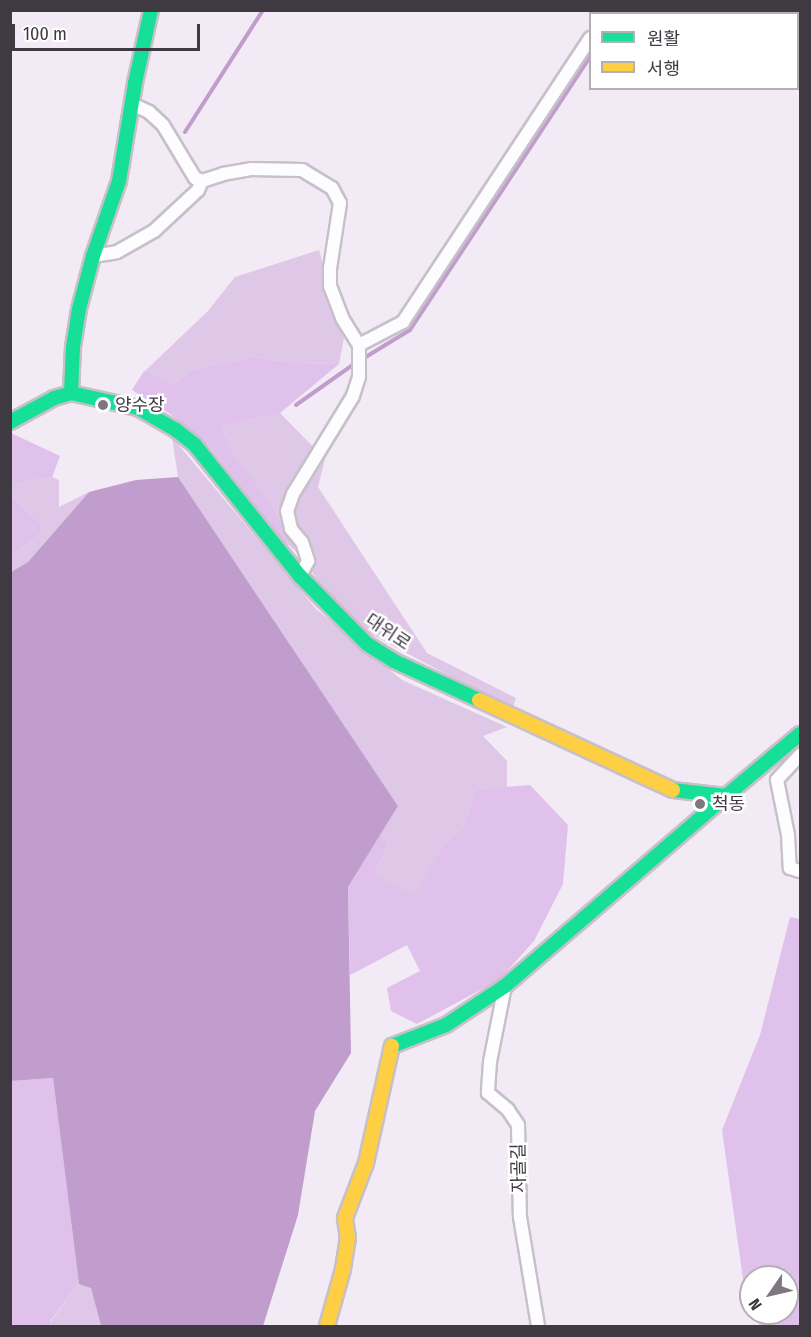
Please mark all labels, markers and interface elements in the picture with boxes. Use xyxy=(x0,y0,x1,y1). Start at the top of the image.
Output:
scale bar xyxy=(15,12,202,50)
legend xyxy=(589,12,799,90)
text: 100 m xyxy=(23,23,67,45)
text: 원활 xyxy=(647,28,680,50)
text: 서행 xyxy=(647,58,680,80)
place label: 양수장 xyxy=(115,394,165,416)
marker: 양수장 xyxy=(96,398,110,412)
street label: 대위로 xyxy=(361,609,415,655)
place label: 척동 xyxy=(712,793,745,815)
marker: 척동 xyxy=(693,797,707,811)
street label: 자골길 xyxy=(508,1143,530,1193)
north arrow xyxy=(739,1265,799,1325)
text: N xyxy=(745,1295,766,1314)

